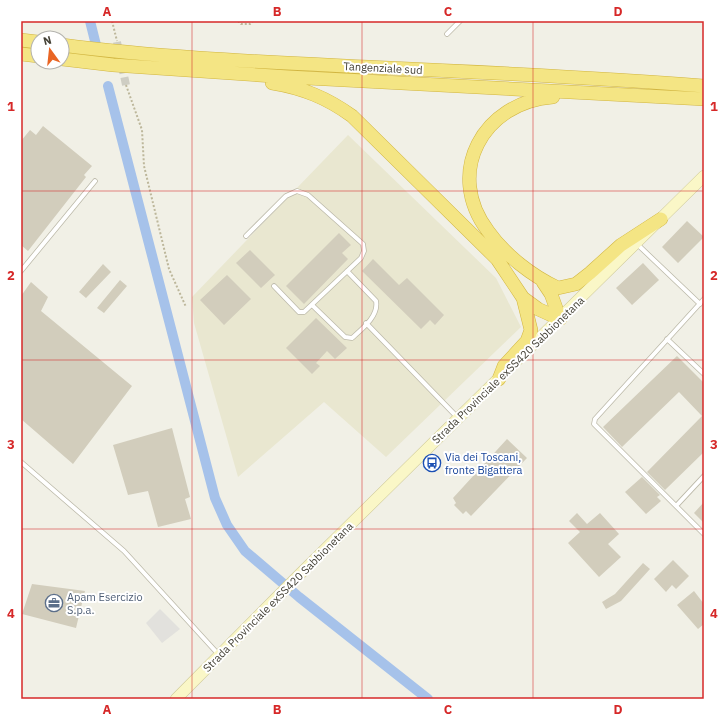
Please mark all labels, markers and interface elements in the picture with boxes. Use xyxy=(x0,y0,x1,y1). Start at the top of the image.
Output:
text: A xyxy=(103,3,112,20)
text: B xyxy=(273,3,282,20)
text: C xyxy=(444,3,453,20)
text: D xyxy=(613,3,623,20)
north arrow xyxy=(30,30,70,70)
text: N xyxy=(42,33,53,48)
street label: Tangenziale sud xyxy=(343,59,423,77)
text: 1 xyxy=(7,98,15,115)
text: 1 xyxy=(710,98,718,115)
text: 2 xyxy=(7,267,15,284)
text: 2 xyxy=(710,267,718,284)
street label: Strada Provinciale exSS420 Sabbionetana xyxy=(429,293,587,447)
text: 3 xyxy=(7,436,15,453)
text: 3 xyxy=(710,436,718,453)
place label: Via dei Toscani, fronte Bigattera xyxy=(445,450,523,477)
bus stop icon: Via dei Toscani, fronte Bigattera xyxy=(422,453,442,473)
street label: Strada Provinciale exSS420 Sabbionetana xyxy=(200,519,356,675)
place label: Apam Esercizio S.p.a. xyxy=(67,590,143,617)
office icon: Apam Esercizio S.p.a. xyxy=(44,593,64,613)
text: 4 xyxy=(7,605,15,622)
text: 4 xyxy=(710,605,718,622)
text: A xyxy=(103,701,112,718)
text: B xyxy=(273,701,282,718)
text: C xyxy=(444,701,453,718)
text: D xyxy=(613,701,623,718)

